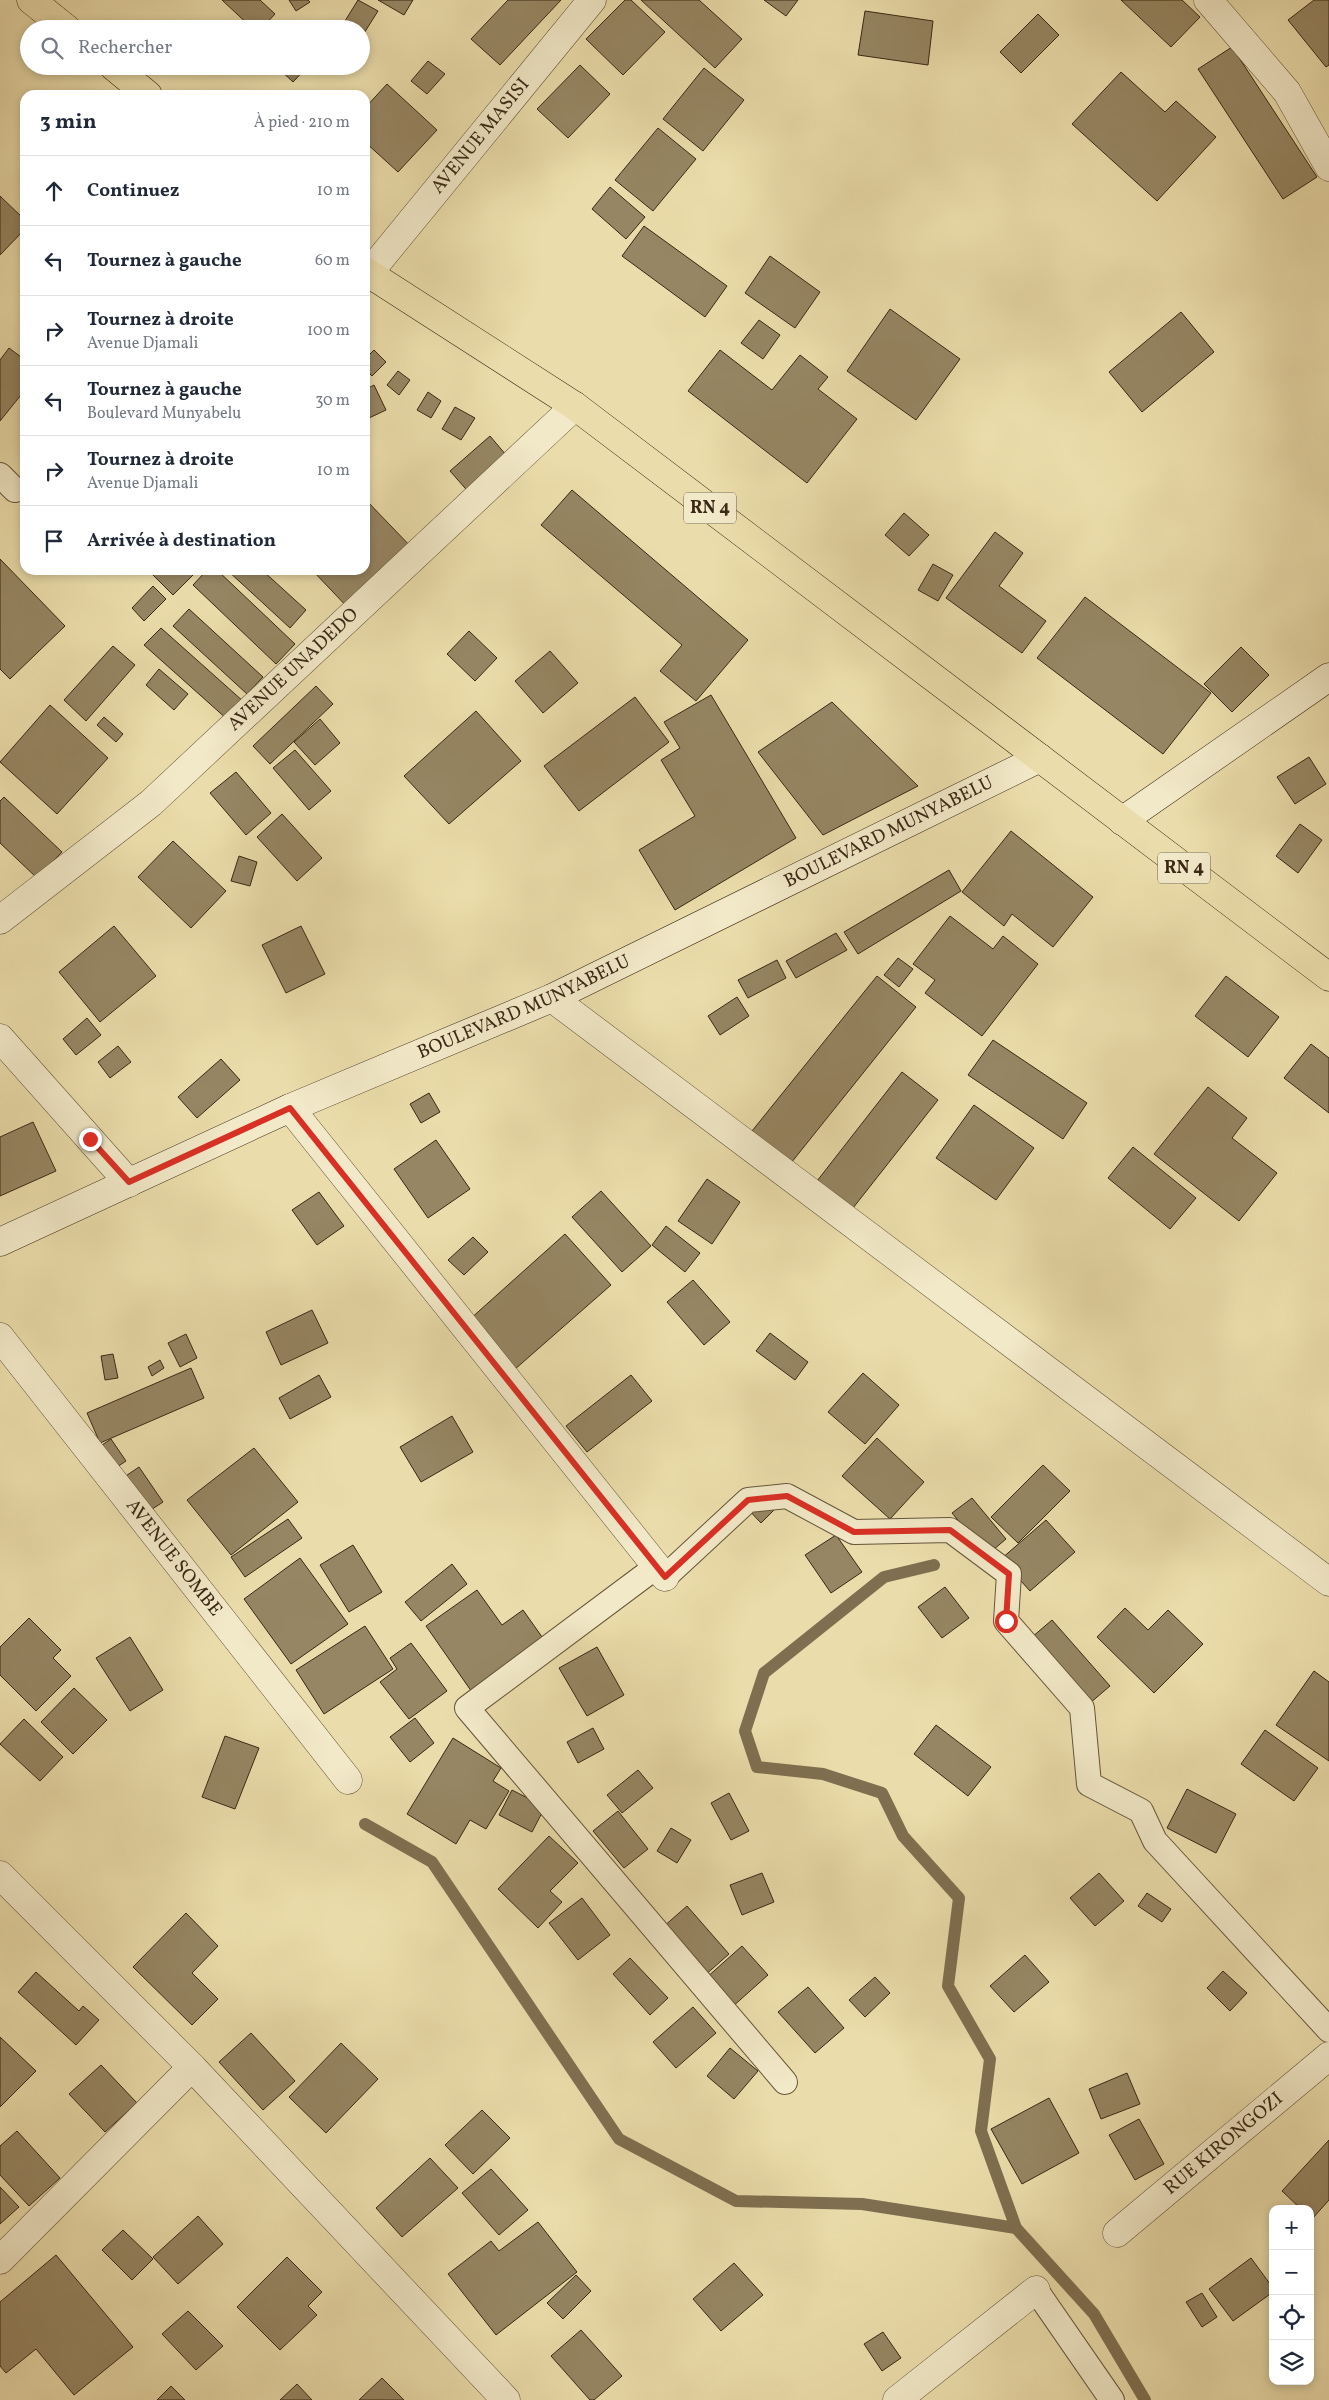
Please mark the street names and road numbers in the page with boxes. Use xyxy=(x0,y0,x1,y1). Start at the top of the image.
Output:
street label: AVENUE MASISI xyxy=(425,73,536,200)
road number: RN 4 xyxy=(684,492,736,524)
street label: AVENUE UNADEDO xyxy=(222,602,364,737)
street label: BOULEVARD MUNYABELU xyxy=(780,770,998,895)
road number: RN 4 xyxy=(1158,852,1210,884)
street label: BOULEVARD MUNYABELU xyxy=(414,949,635,1066)
street label: AVENUE SOMBE xyxy=(119,1494,228,1622)
street label: RUE KIRONGOZI xyxy=(1158,2086,1289,2201)

